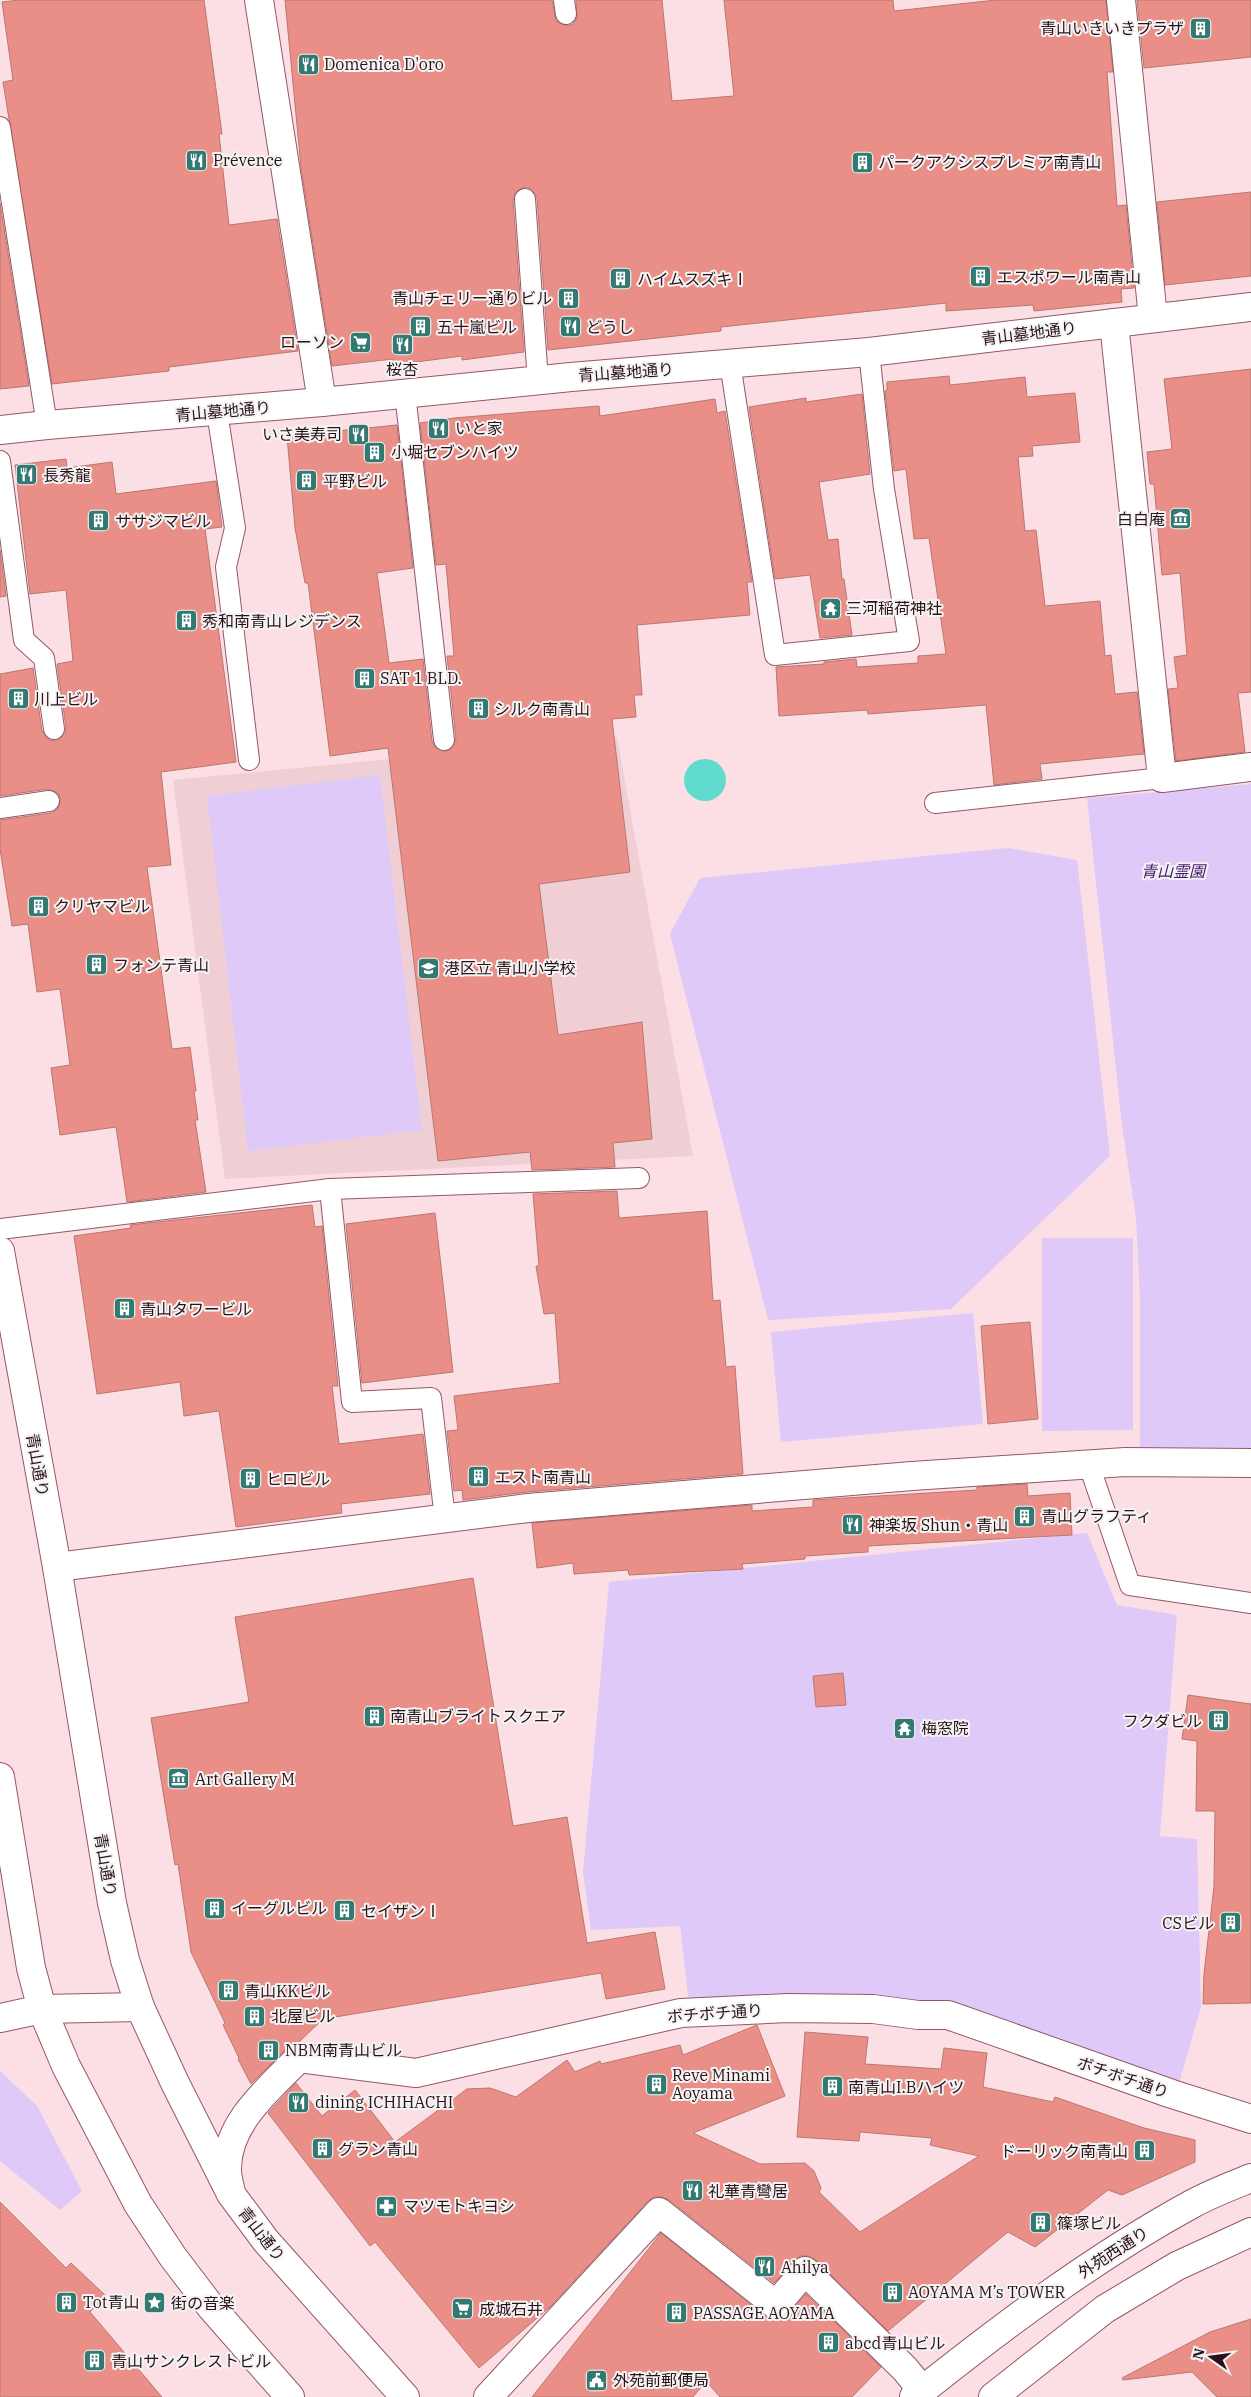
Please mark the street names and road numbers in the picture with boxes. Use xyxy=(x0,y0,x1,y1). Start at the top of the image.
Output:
street label: 青山墓地通り xyxy=(980,317,1078,349)
street label: 青山墓地通り xyxy=(577,359,675,385)
street label: 青山墓地通り xyxy=(174,397,272,425)
street label: 青山通り xyxy=(23,1432,53,1498)
street label: 青山通り xyxy=(91,1832,121,1898)
street label: ボチボチ通り xyxy=(666,2000,764,2026)
street label: ボチボチ通り xyxy=(1074,2052,1172,2102)
street label: 青山通り xyxy=(234,2203,290,2265)
street label: 外苑西通り xyxy=(1074,2222,1152,2282)

